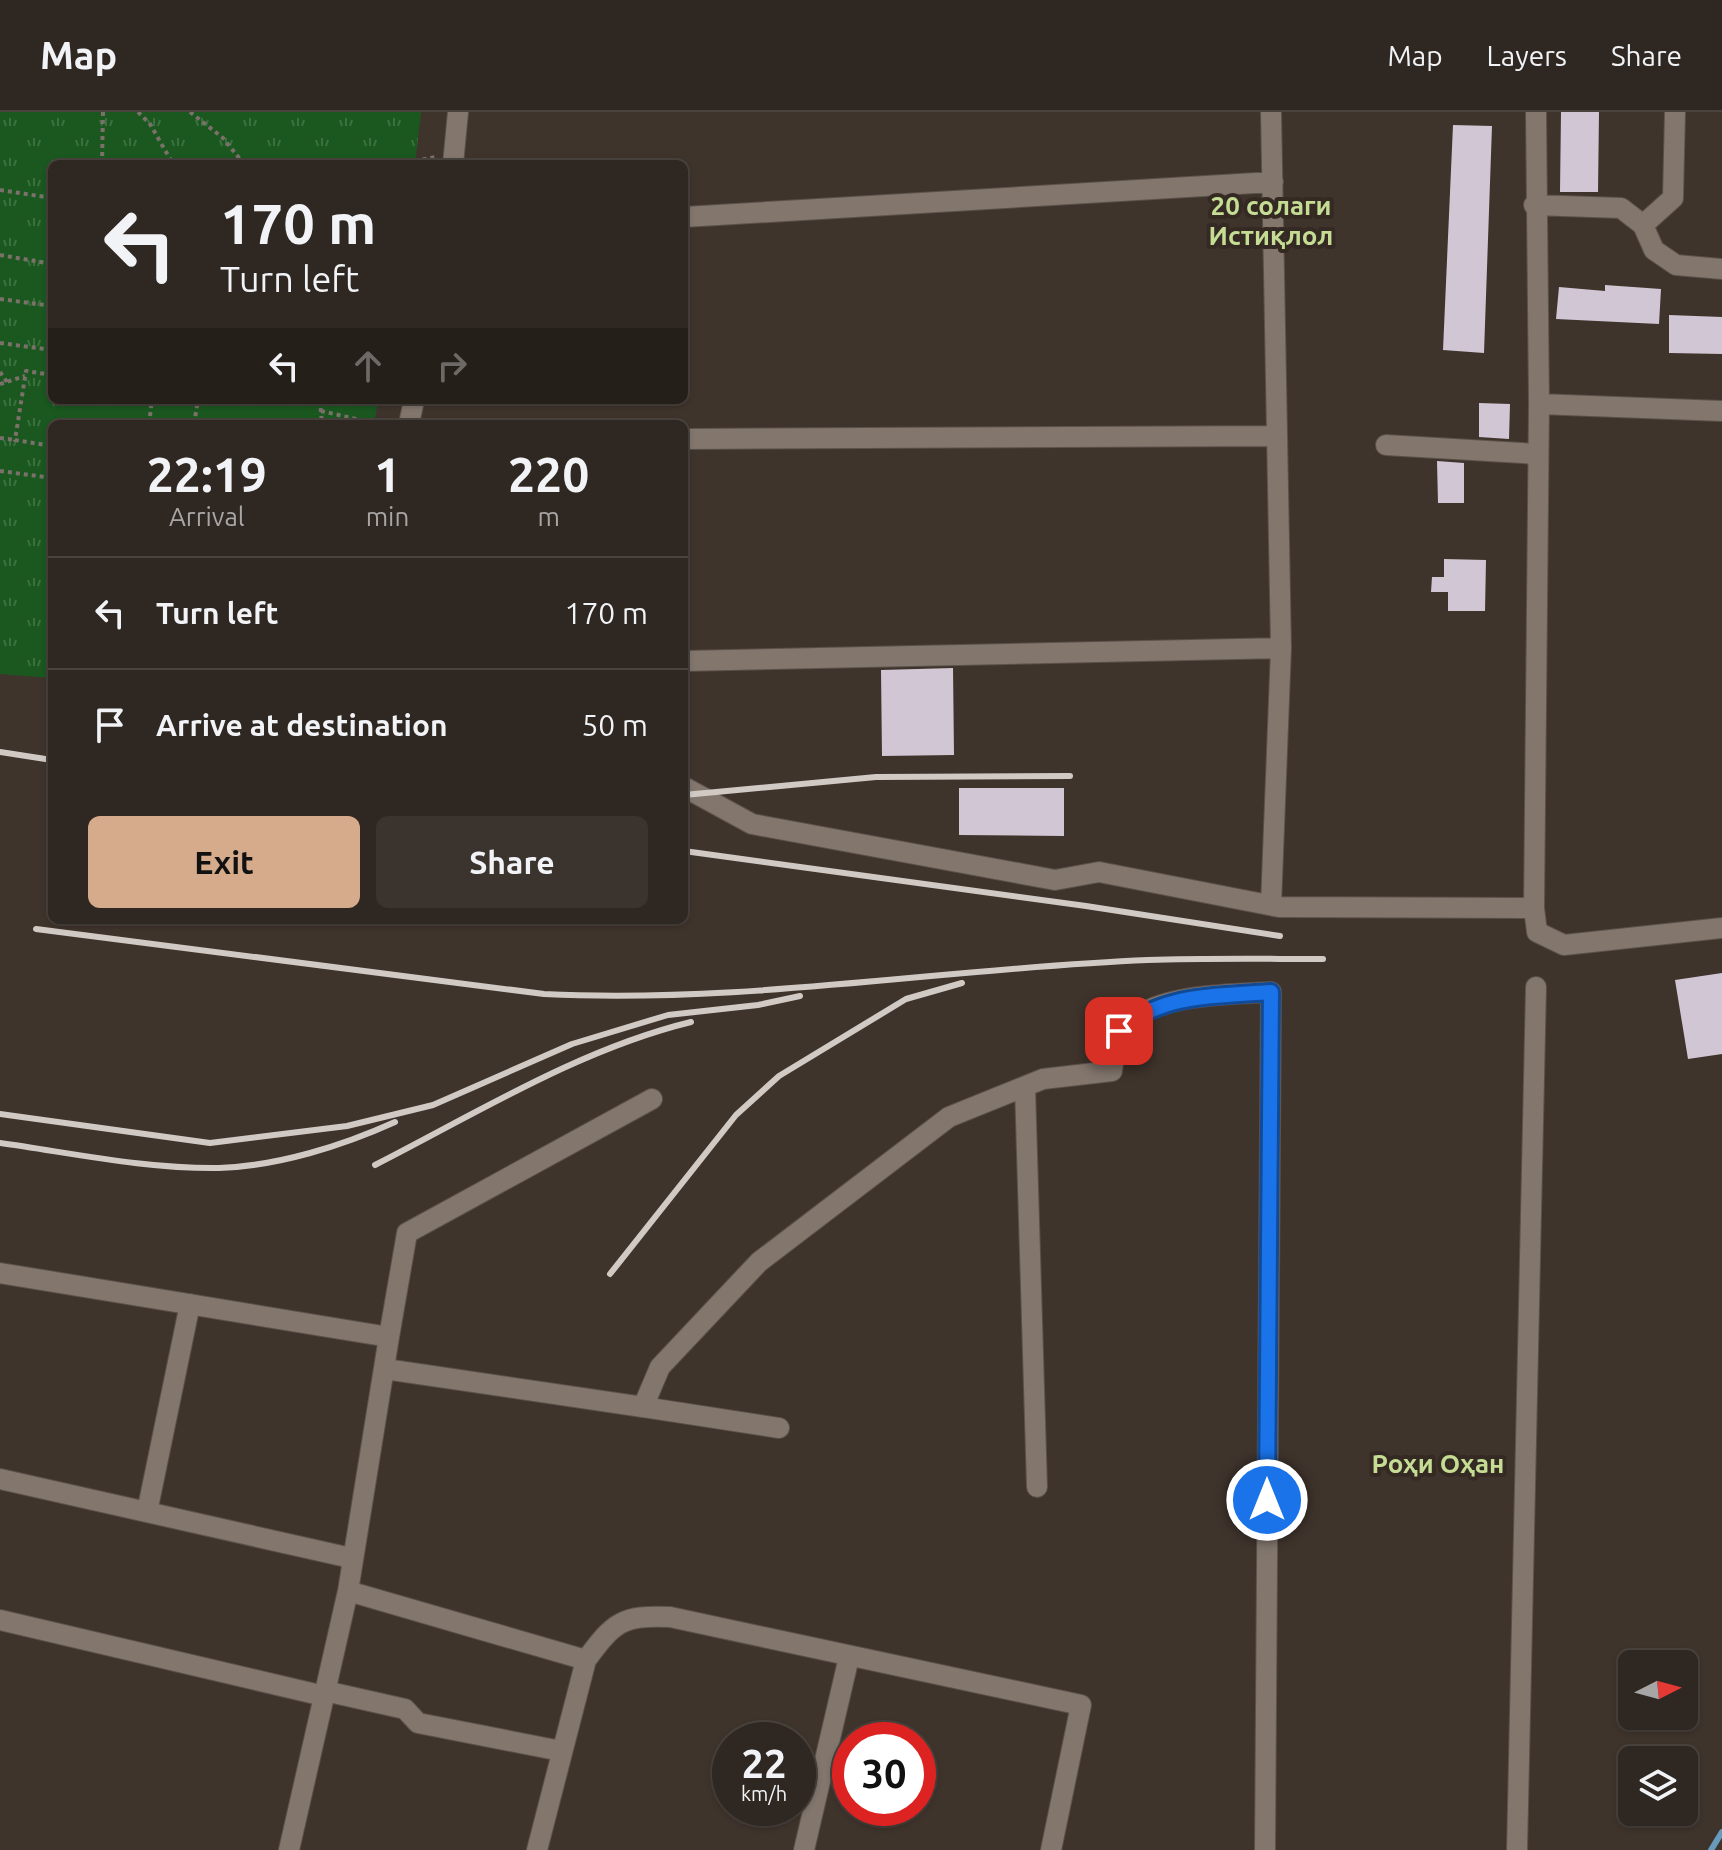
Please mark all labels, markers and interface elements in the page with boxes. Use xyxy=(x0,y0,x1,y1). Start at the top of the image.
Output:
text: Map xyxy=(40,34,117,76)
text: Map xyxy=(1387,40,1443,71)
text: Layers xyxy=(1487,40,1567,71)
text: Share xyxy=(1611,40,1682,71)
district label: 20 солаги Истиқлол xyxy=(1209,191,1333,250)
icon: left xyxy=(88,192,192,296)
text: 170 m xyxy=(220,192,376,255)
text: Turn left xyxy=(220,258,359,299)
icon: left xyxy=(262,344,306,388)
icon: ahead xyxy=(346,344,390,388)
icon: right xyxy=(430,344,474,388)
text: 22:19 xyxy=(147,447,267,501)
text: 1 xyxy=(374,447,401,501)
text: 220 xyxy=(508,447,589,501)
text: Arrival xyxy=(169,502,245,531)
text: min xyxy=(366,502,409,531)
text: m xyxy=(537,502,560,531)
icon: left xyxy=(88,591,132,635)
text: Turn left xyxy=(156,596,278,630)
text: 170 m xyxy=(564,596,648,630)
icon: arrive xyxy=(88,703,132,747)
text: Arrive at destination xyxy=(156,708,448,742)
text: 50 m xyxy=(581,708,648,742)
button: Exit xyxy=(88,816,360,908)
button: Share xyxy=(376,816,648,908)
pin xyxy=(1085,997,1153,1065)
icon: arrive xyxy=(1097,1009,1141,1053)
district label: Роҳи Оҳан xyxy=(1372,1449,1504,1478)
position arrow xyxy=(1225,1458,1309,1542)
north arrow xyxy=(1618,1650,1698,1730)
map controls xyxy=(1618,1650,1698,1826)
speed limit sign: 30 xyxy=(832,1722,936,1826)
text: 22 xyxy=(741,1741,787,1786)
button: layers xyxy=(1618,1746,1698,1826)
text: km/h xyxy=(741,1782,787,1805)

